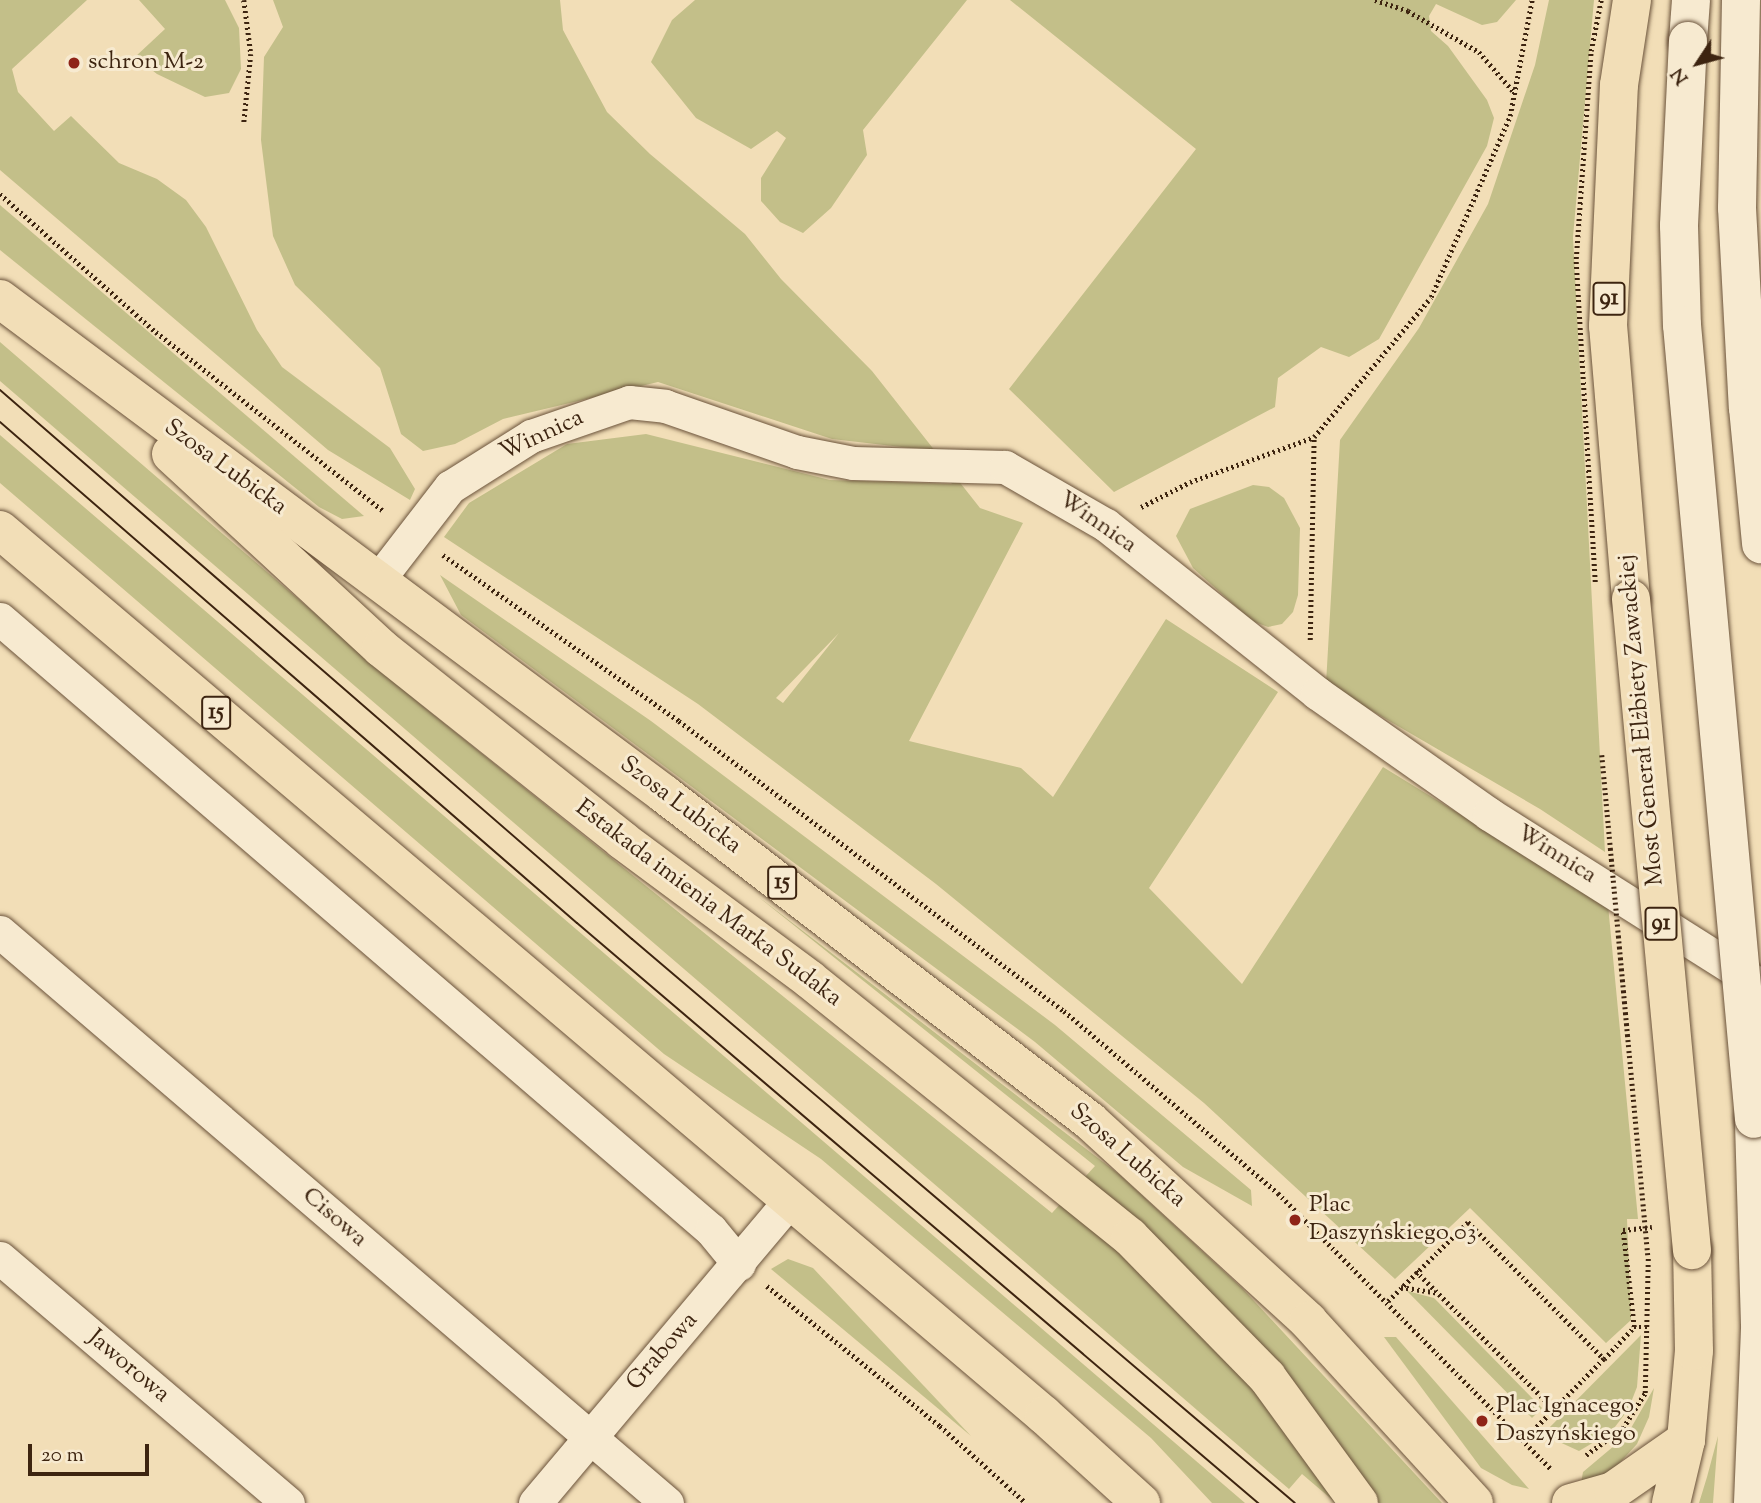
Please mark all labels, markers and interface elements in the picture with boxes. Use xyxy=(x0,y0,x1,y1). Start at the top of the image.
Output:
north arrow xyxy=(1663,28,1733,98)
place label: schron M-2 xyxy=(88,49,204,77)
marker: schron M-2 xyxy=(66,55,82,71)
text: N xyxy=(1665,62,1696,90)
road number: 91 xyxy=(1592,280,1626,318)
street label: Winnica xyxy=(496,404,588,468)
street label: Szosa Lubicka xyxy=(158,414,292,522)
street label: Winnica xyxy=(1052,486,1142,560)
street label: Most Generał Elżbiety Zawackiej xyxy=(1613,553,1671,887)
road number: 15 xyxy=(200,694,232,733)
street label: Szosa Lubicka xyxy=(613,751,747,861)
street label: Estakada imienia Marka Sudaka xyxy=(569,794,847,1014)
street label: Winnica xyxy=(1511,819,1601,891)
road number: 15 xyxy=(766,863,798,902)
road number: 91 xyxy=(1644,904,1678,944)
street label: Szosa Lubicka xyxy=(1063,1098,1191,1214)
street label: Cisowa xyxy=(296,1182,372,1254)
place label: Plac Daszyńskiego 03 xyxy=(1309,1192,1476,1248)
marker: Plac Daszyńskiego 03 xyxy=(1287,1212,1303,1228)
street label: Grabowa xyxy=(621,1307,705,1397)
street label: Jaworowa xyxy=(81,1324,175,1410)
place label: Plac Ignacego Daszyńskiego xyxy=(1496,1393,1636,1449)
marker: Plac Ignacego Daszyńskiego xyxy=(1474,1413,1490,1429)
scale bar xyxy=(32,1430,152,1474)
text: 20 m xyxy=(41,1441,84,1471)

